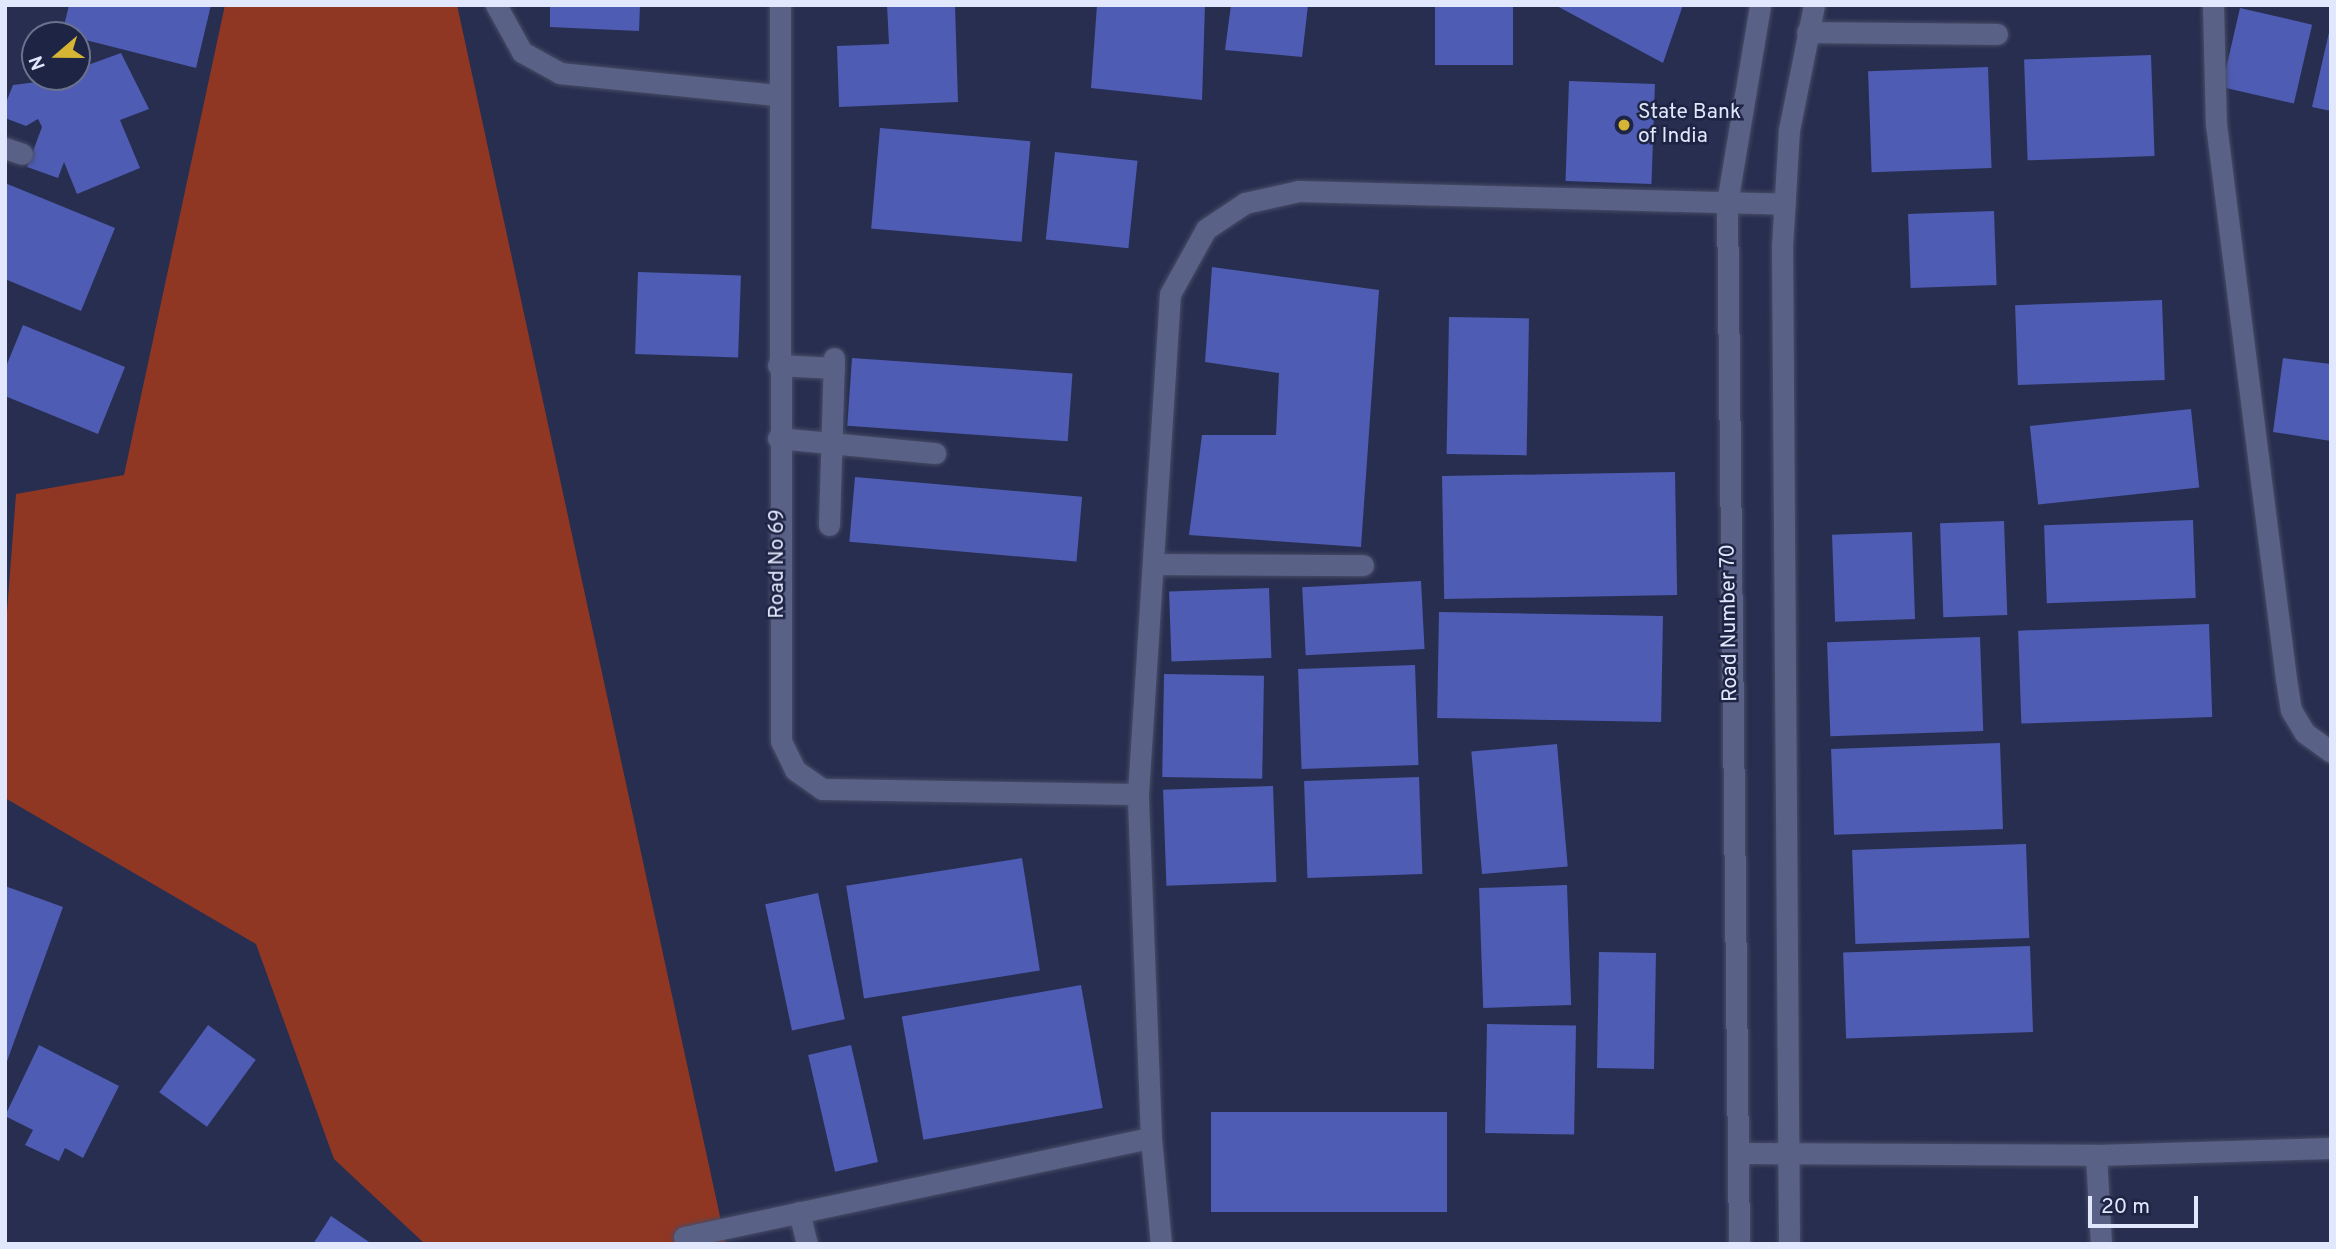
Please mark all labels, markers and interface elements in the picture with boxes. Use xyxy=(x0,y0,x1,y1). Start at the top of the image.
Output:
north arrow xyxy=(21,21,91,91)
text: N xyxy=(25,52,52,73)
place label: State Bank of India xyxy=(1638,100,1741,150)
marker: State Bank of India xyxy=(1616,117,1632,133)
street label: Road No 69 xyxy=(765,509,791,619)
street label: Road Number 70 xyxy=(1716,543,1744,703)
scale bar xyxy=(2091,1182,2201,1226)
text: 20 m xyxy=(2101,1194,2150,1221)

